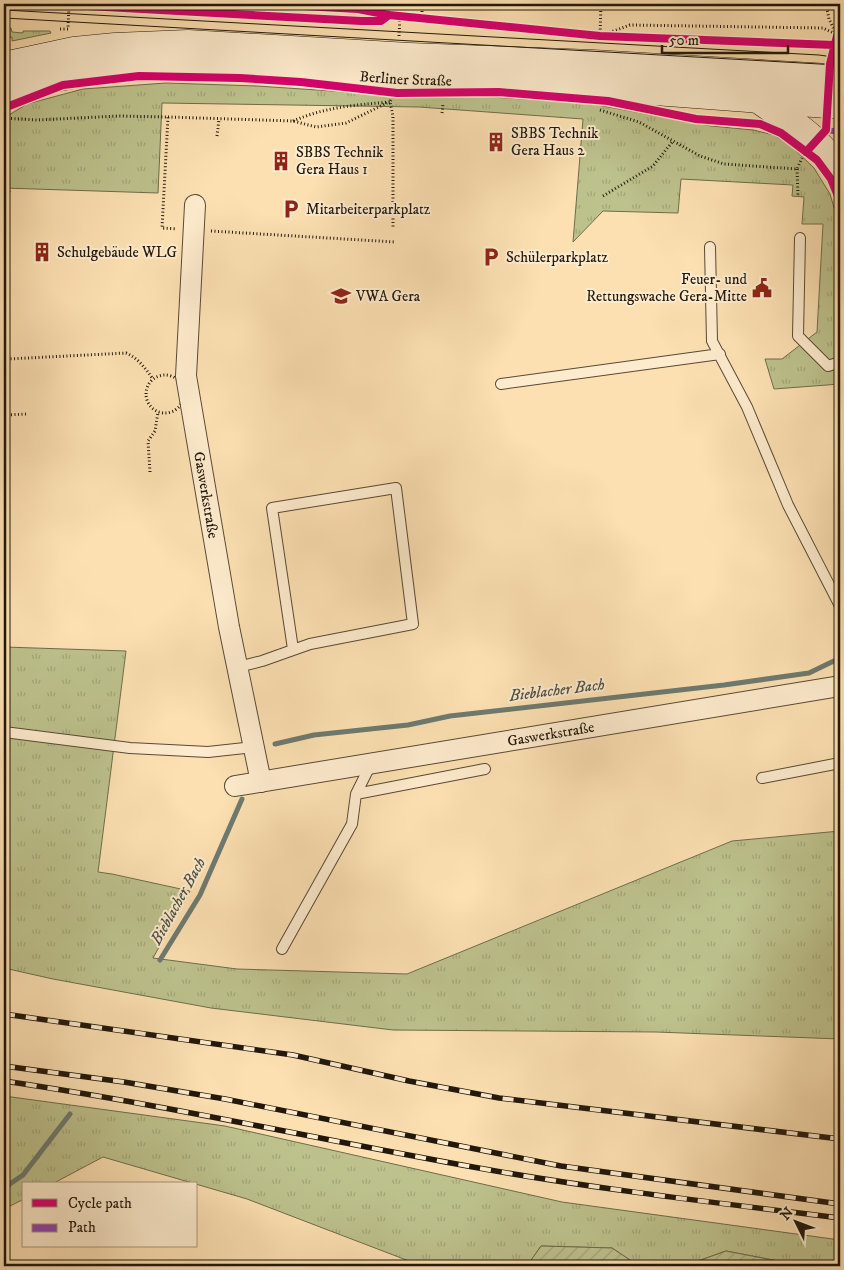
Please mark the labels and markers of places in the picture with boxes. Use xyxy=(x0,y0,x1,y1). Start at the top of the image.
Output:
place label: SBBS Technik Gera Haus 2 xyxy=(511,124,599,160)
building icon: SBBS Technik Gera Haus 2 xyxy=(485,131,507,153)
place label: SBBS Technik Gera Haus 1 xyxy=(296,143,384,179)
building icon: SBBS Technik Gera Haus 1 xyxy=(270,150,292,172)
parking icon: Mitarbeiterparkplatz xyxy=(280,198,302,220)
place label: Mitarbeiterparkplatz xyxy=(306,200,431,219)
building icon: Schulgebäude WLG xyxy=(31,241,53,263)
place label: Schulgebäude WLG xyxy=(57,243,177,262)
parking icon: Schülerparkplatz xyxy=(480,246,502,268)
place label: Schülerparkplatz xyxy=(506,248,609,267)
place label: Feuer- und Rettungswache Gera-Mitte xyxy=(586,270,748,306)
public building icon: Feuer- und Rettungswache Gera-Mitte xyxy=(751,277,773,299)
school or university icon: VWA Gera xyxy=(330,285,352,307)
place label: VWA Gera xyxy=(355,287,421,306)

